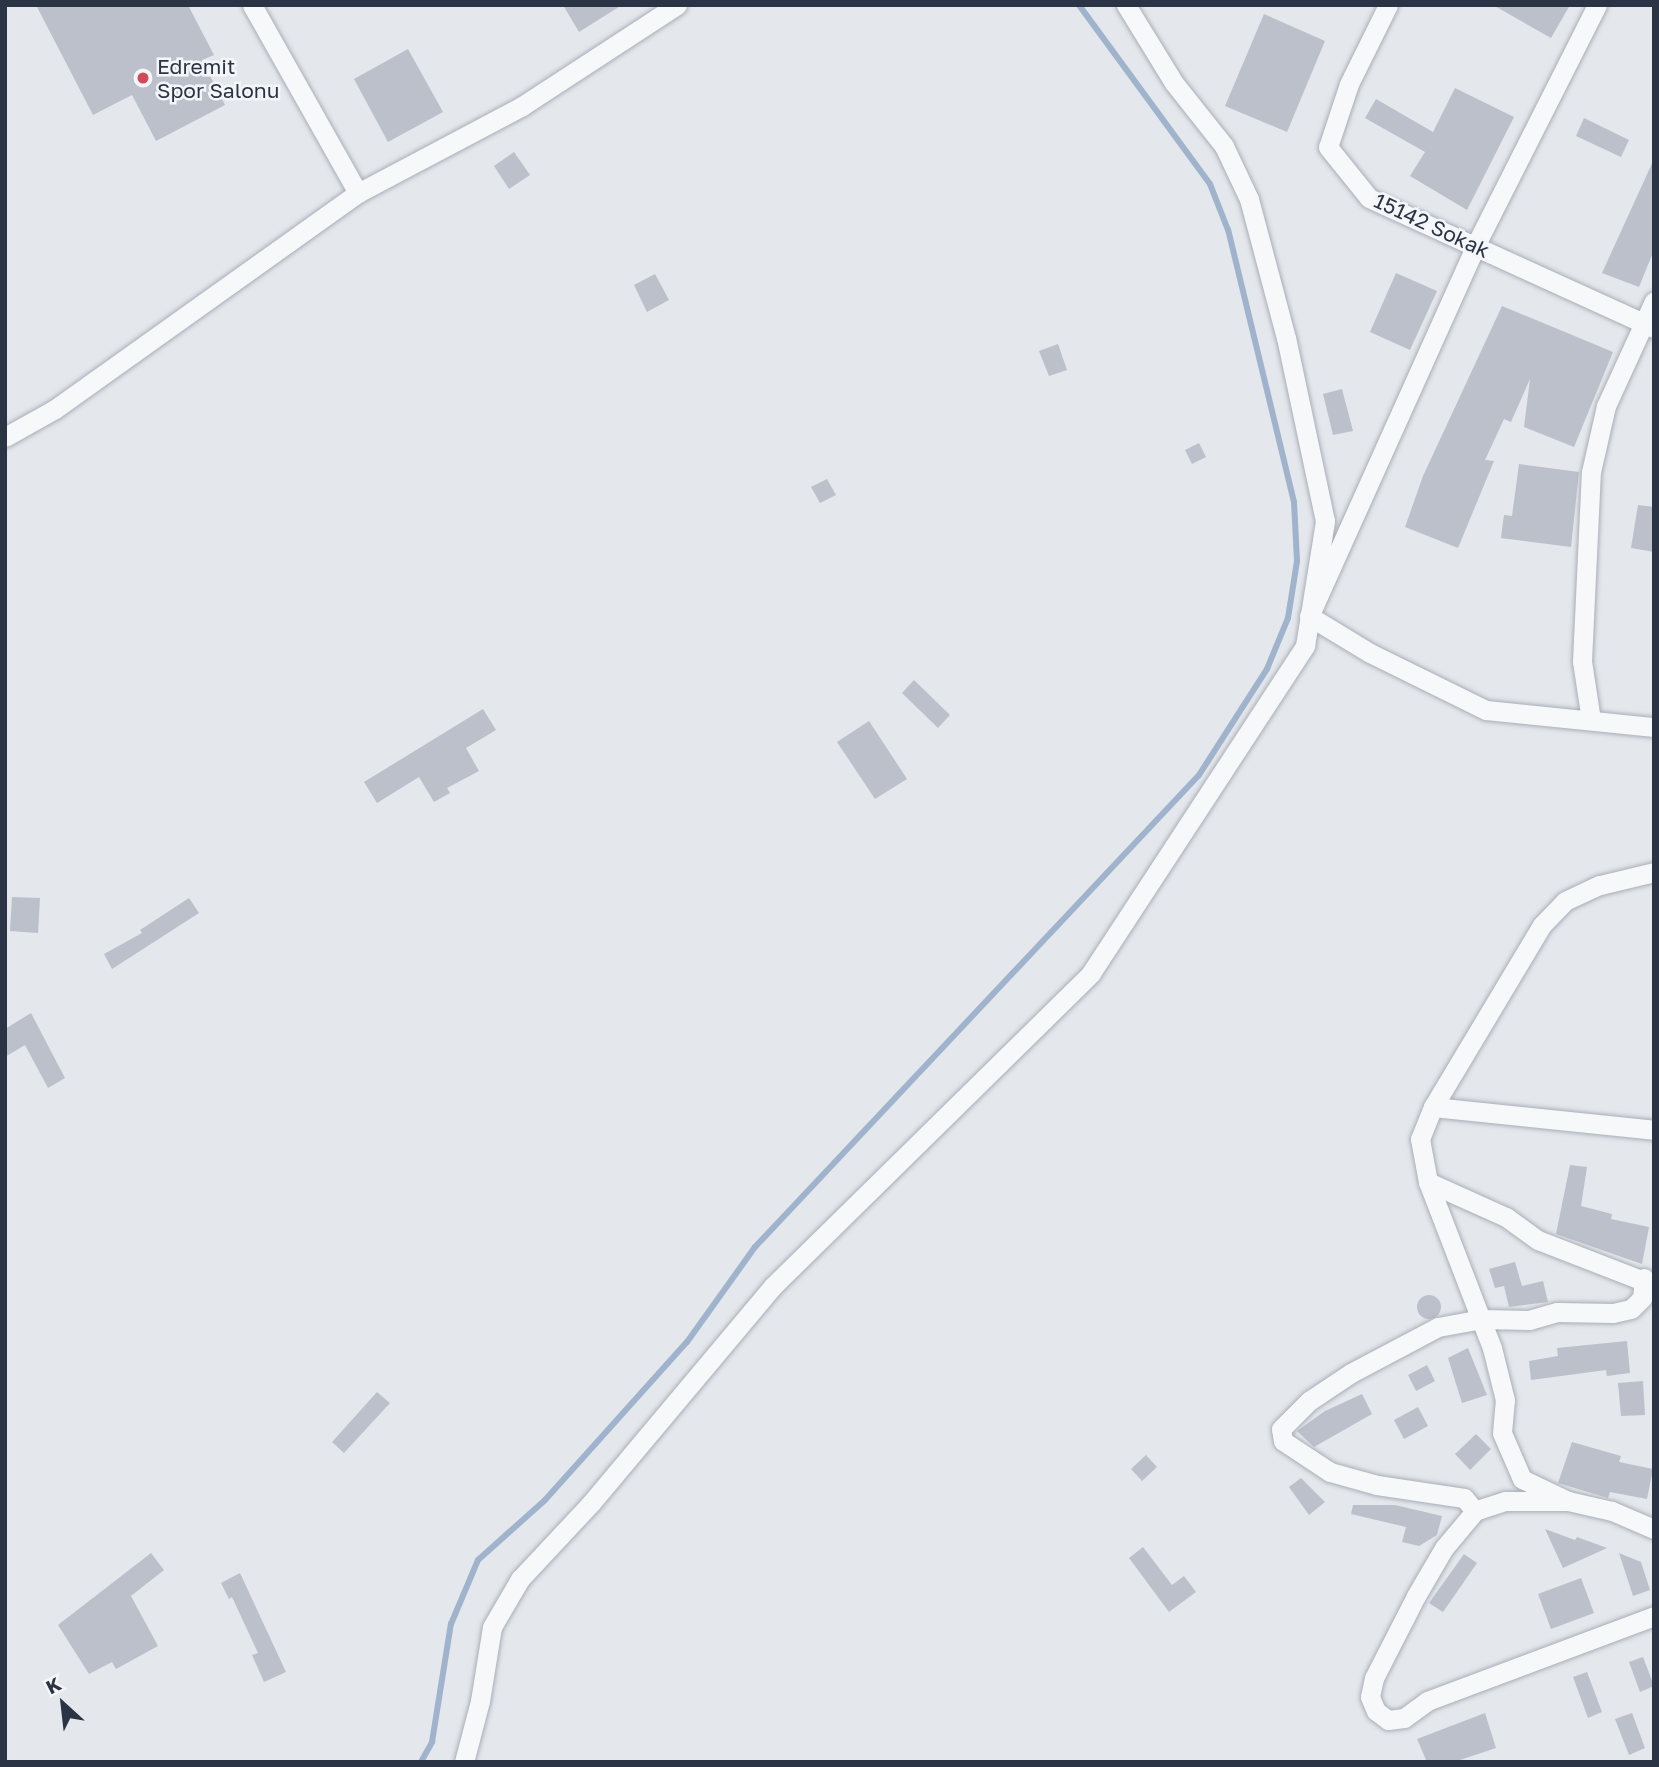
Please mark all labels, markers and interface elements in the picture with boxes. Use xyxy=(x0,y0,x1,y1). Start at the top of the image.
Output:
place label: Edremit Spor Salonu xyxy=(157,53,279,103)
marker: Edremit Spor Salonu xyxy=(135,70,151,86)
street label: 15142 Sokak xyxy=(1370,187,1494,263)
north arrow xyxy=(28,1669,98,1739)
text: K xyxy=(42,1671,65,1698)

